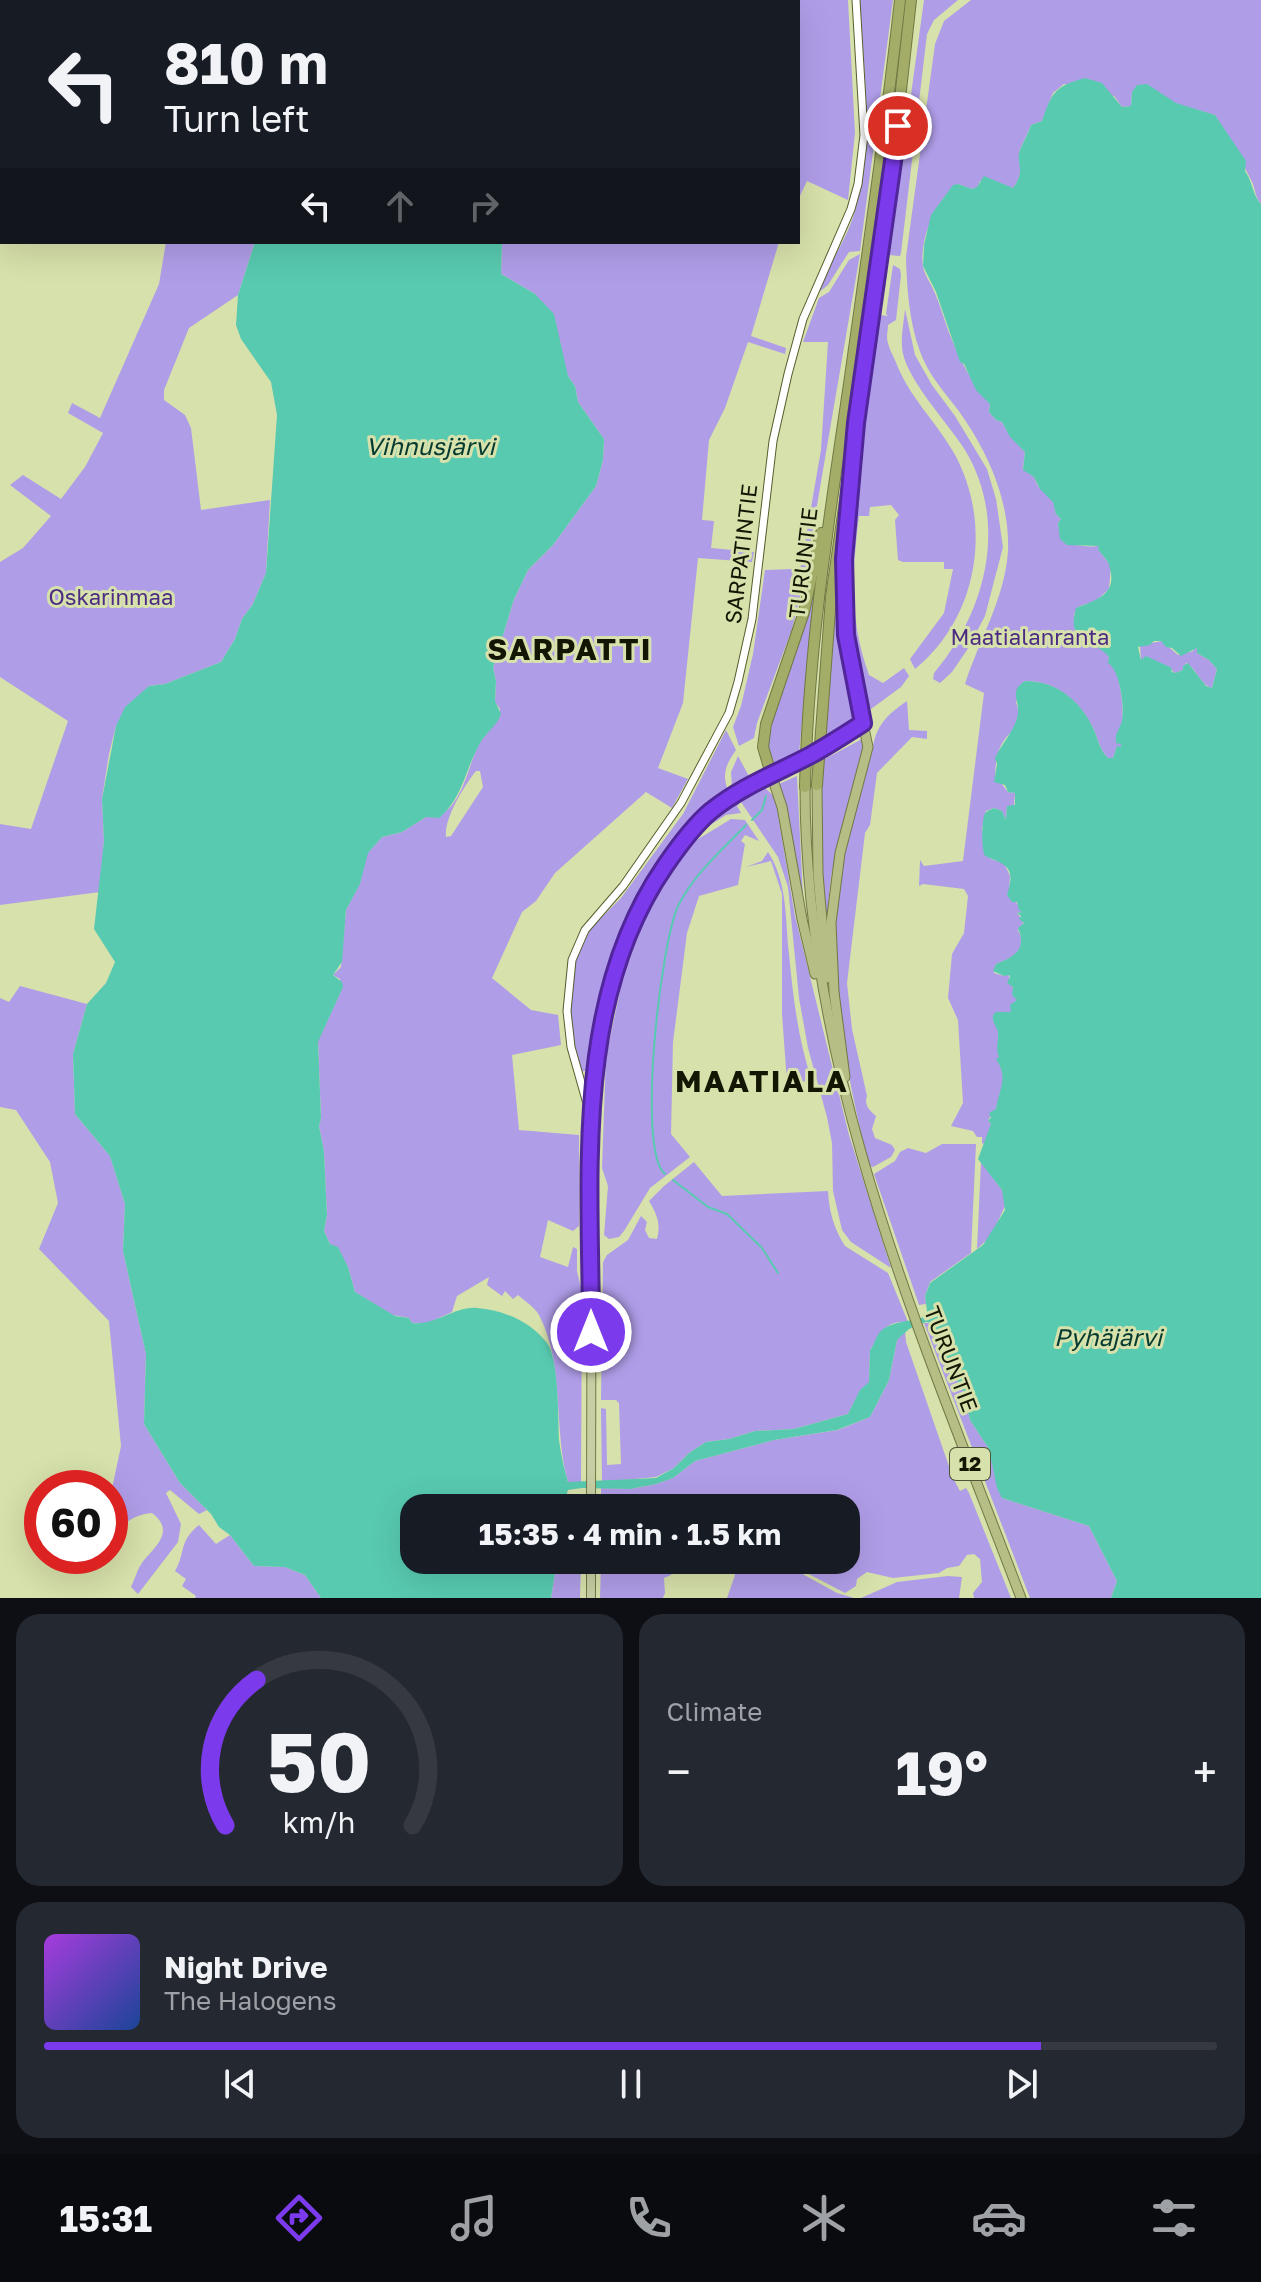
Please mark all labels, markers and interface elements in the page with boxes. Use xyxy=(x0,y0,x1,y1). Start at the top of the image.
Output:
text: 810 m xyxy=(164,29,328,96)
icon: left xyxy=(32,32,136,136)
pin xyxy=(864,92,932,160)
text: Turn left xyxy=(164,97,310,140)
icon: arrive xyxy=(876,104,920,148)
icon: left xyxy=(294,184,338,228)
icon: ahead xyxy=(378,184,422,228)
icon: right xyxy=(462,184,506,228)
water label: Vihnusjärvi xyxy=(365,431,497,461)
street label: SARPATINTIE xyxy=(719,483,762,625)
street label: TURUNTIE xyxy=(782,506,823,620)
park label: Oskarinmaa xyxy=(49,583,173,610)
park label: Maatialanranta xyxy=(950,623,1110,650)
district label: SARPATTI xyxy=(487,631,653,667)
district label: MAATIALA xyxy=(675,1063,849,1099)
position arrow xyxy=(549,1290,633,1374)
street label: TURUNTIE xyxy=(919,1302,984,1416)
water label: Pyhäjärvi xyxy=(1054,1322,1165,1352)
road number: 12 xyxy=(950,1448,990,1480)
speed limit sign: 60 xyxy=(24,1470,128,1574)
text: 15:35 · 4 min · 1.5 km xyxy=(479,1516,781,1552)
text: Climate xyxy=(667,1696,762,1727)
text: 50 xyxy=(267,1710,372,1810)
text: 19° xyxy=(896,1736,988,1808)
text: − xyxy=(667,1745,691,1798)
text: + xyxy=(1193,1745,1217,1798)
text: km/h xyxy=(283,1805,356,1839)
text: Night Drive xyxy=(164,1949,328,1985)
text: The Halogens xyxy=(164,1985,337,2016)
icon: previous xyxy=(218,2062,262,2106)
icon: pause xyxy=(609,2062,653,2106)
icon: next xyxy=(1000,2062,1044,2106)
icon: directions xyxy=(271,2190,327,2246)
icon: music xyxy=(446,2190,502,2246)
icon: phone xyxy=(621,2190,677,2246)
icon: climate xyxy=(796,2190,852,2246)
icon: car xyxy=(971,2190,1027,2246)
icon: filters xyxy=(1146,2190,1202,2246)
text: 15:31 xyxy=(59,2197,152,2240)

